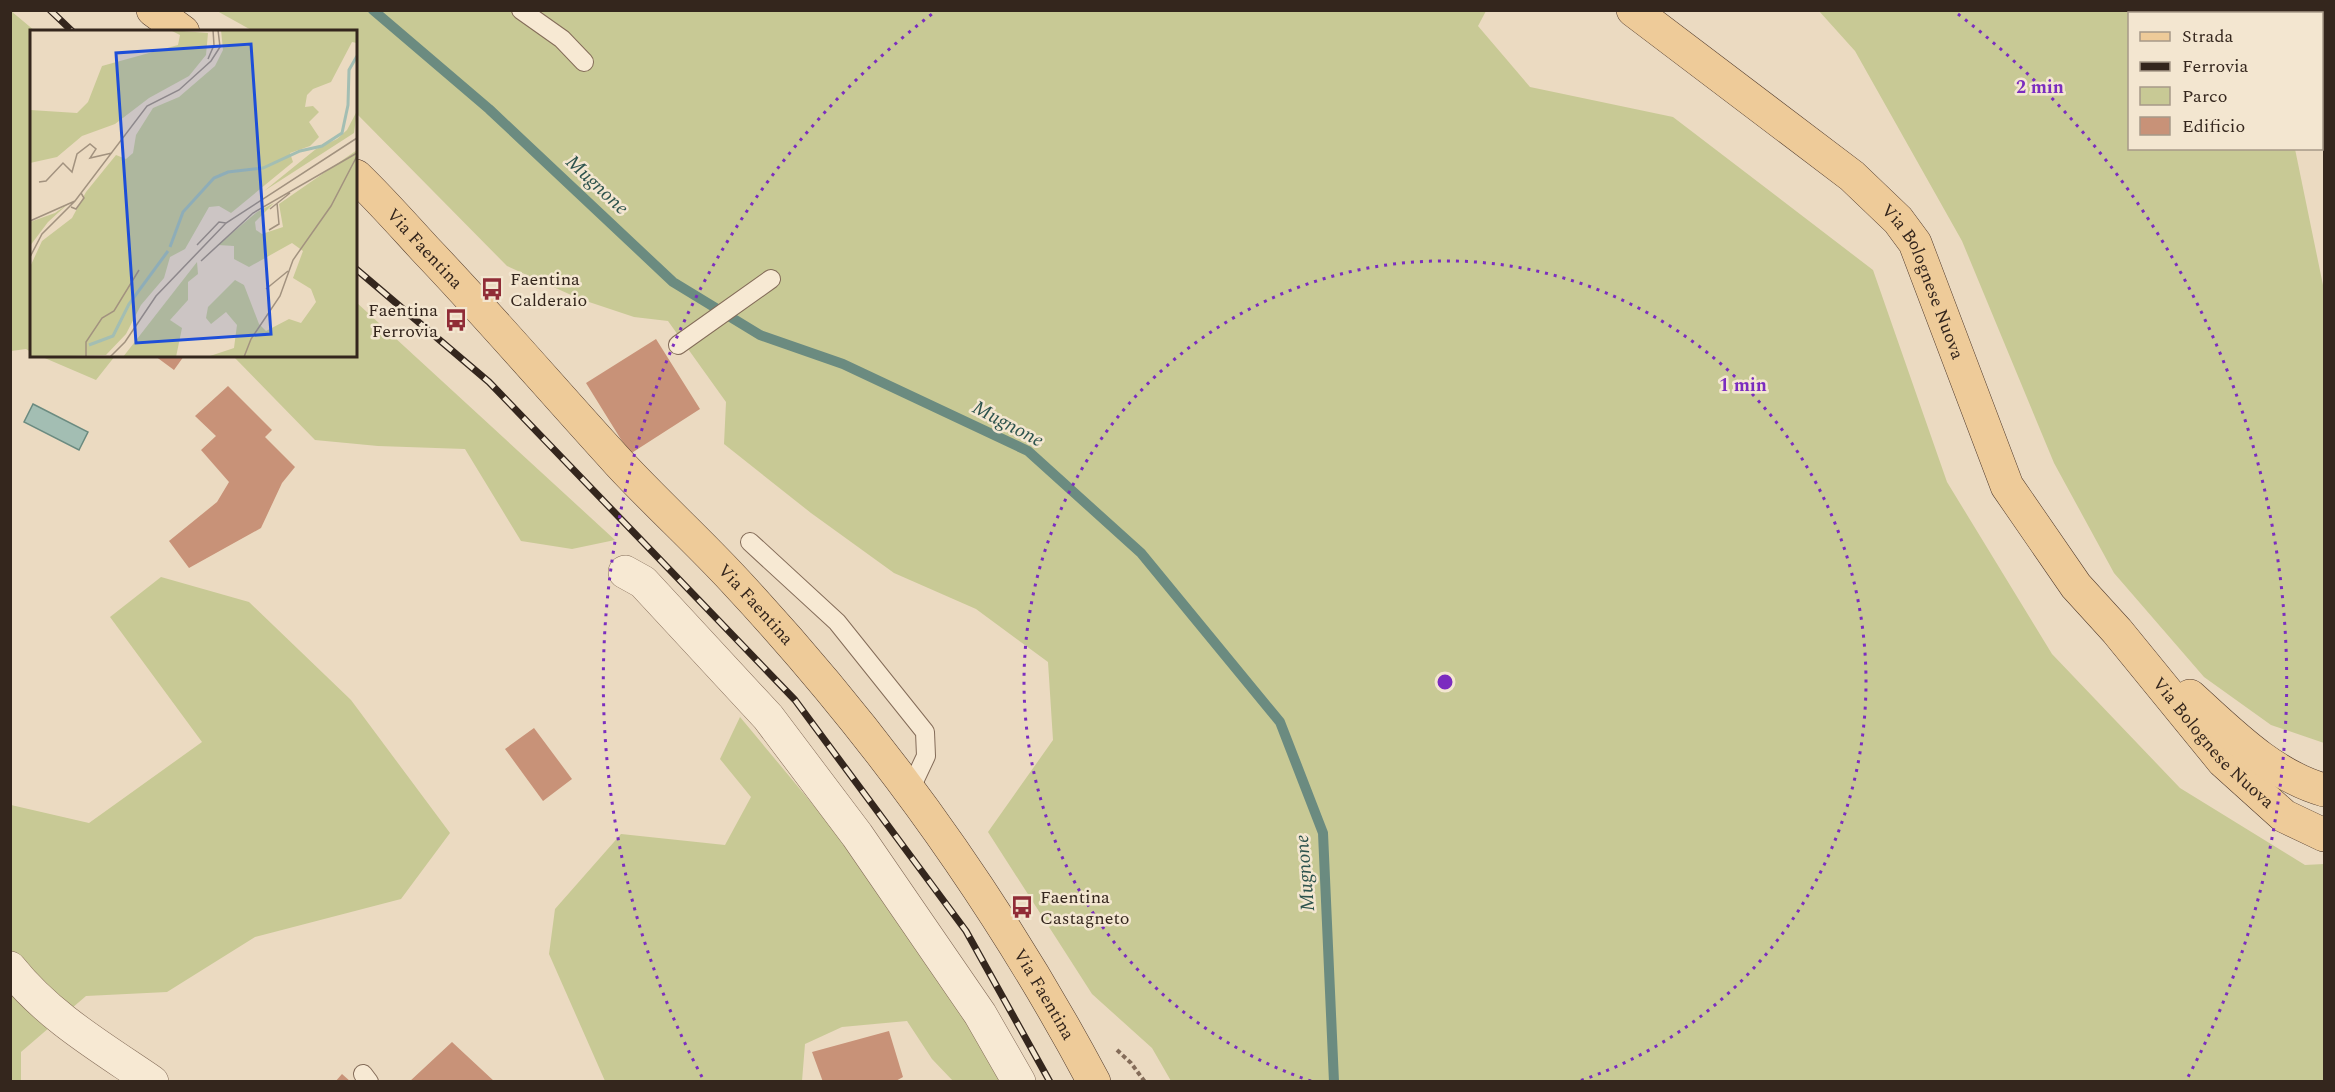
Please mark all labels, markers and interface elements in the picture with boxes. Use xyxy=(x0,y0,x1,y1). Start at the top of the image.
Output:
legend xyxy=(2128,12,2323,150)
text: Strada xyxy=(2182,23,2233,50)
inset map xyxy=(30,30,357,357)
text: Ferrovia xyxy=(2182,53,2249,80)
text: 2 min xyxy=(2016,74,2064,101)
text: Parco xyxy=(2182,83,2227,110)
text: Edificio xyxy=(2182,113,2245,140)
water label: Mugnone xyxy=(559,148,636,222)
street label: Via Bolognese Nuova xyxy=(1875,197,1971,363)
street label: Via Faentina xyxy=(380,202,470,295)
place label: Faentina Calderaio xyxy=(510,266,587,314)
bus stop icon: Faentina Calderaio xyxy=(479,276,505,302)
place label: Faentina Ferrovia xyxy=(368,297,438,345)
bus stop icon: Faentina Ferrovia xyxy=(443,307,469,333)
text: 1 min xyxy=(1719,372,1767,399)
water label: Mugnone xyxy=(967,393,1049,455)
street label: Via Faentina xyxy=(712,557,800,651)
street label: Via Bolognese Nuova xyxy=(2146,671,2281,815)
centre of rings xyxy=(1435,672,1455,692)
water label: Mugnone xyxy=(1287,833,1323,913)
place label: Faentina Castagneto xyxy=(1040,884,1129,932)
bus stop icon: Faentina Castagneto xyxy=(1009,894,1035,920)
street label: Via Faentina xyxy=(1007,943,1082,1045)

